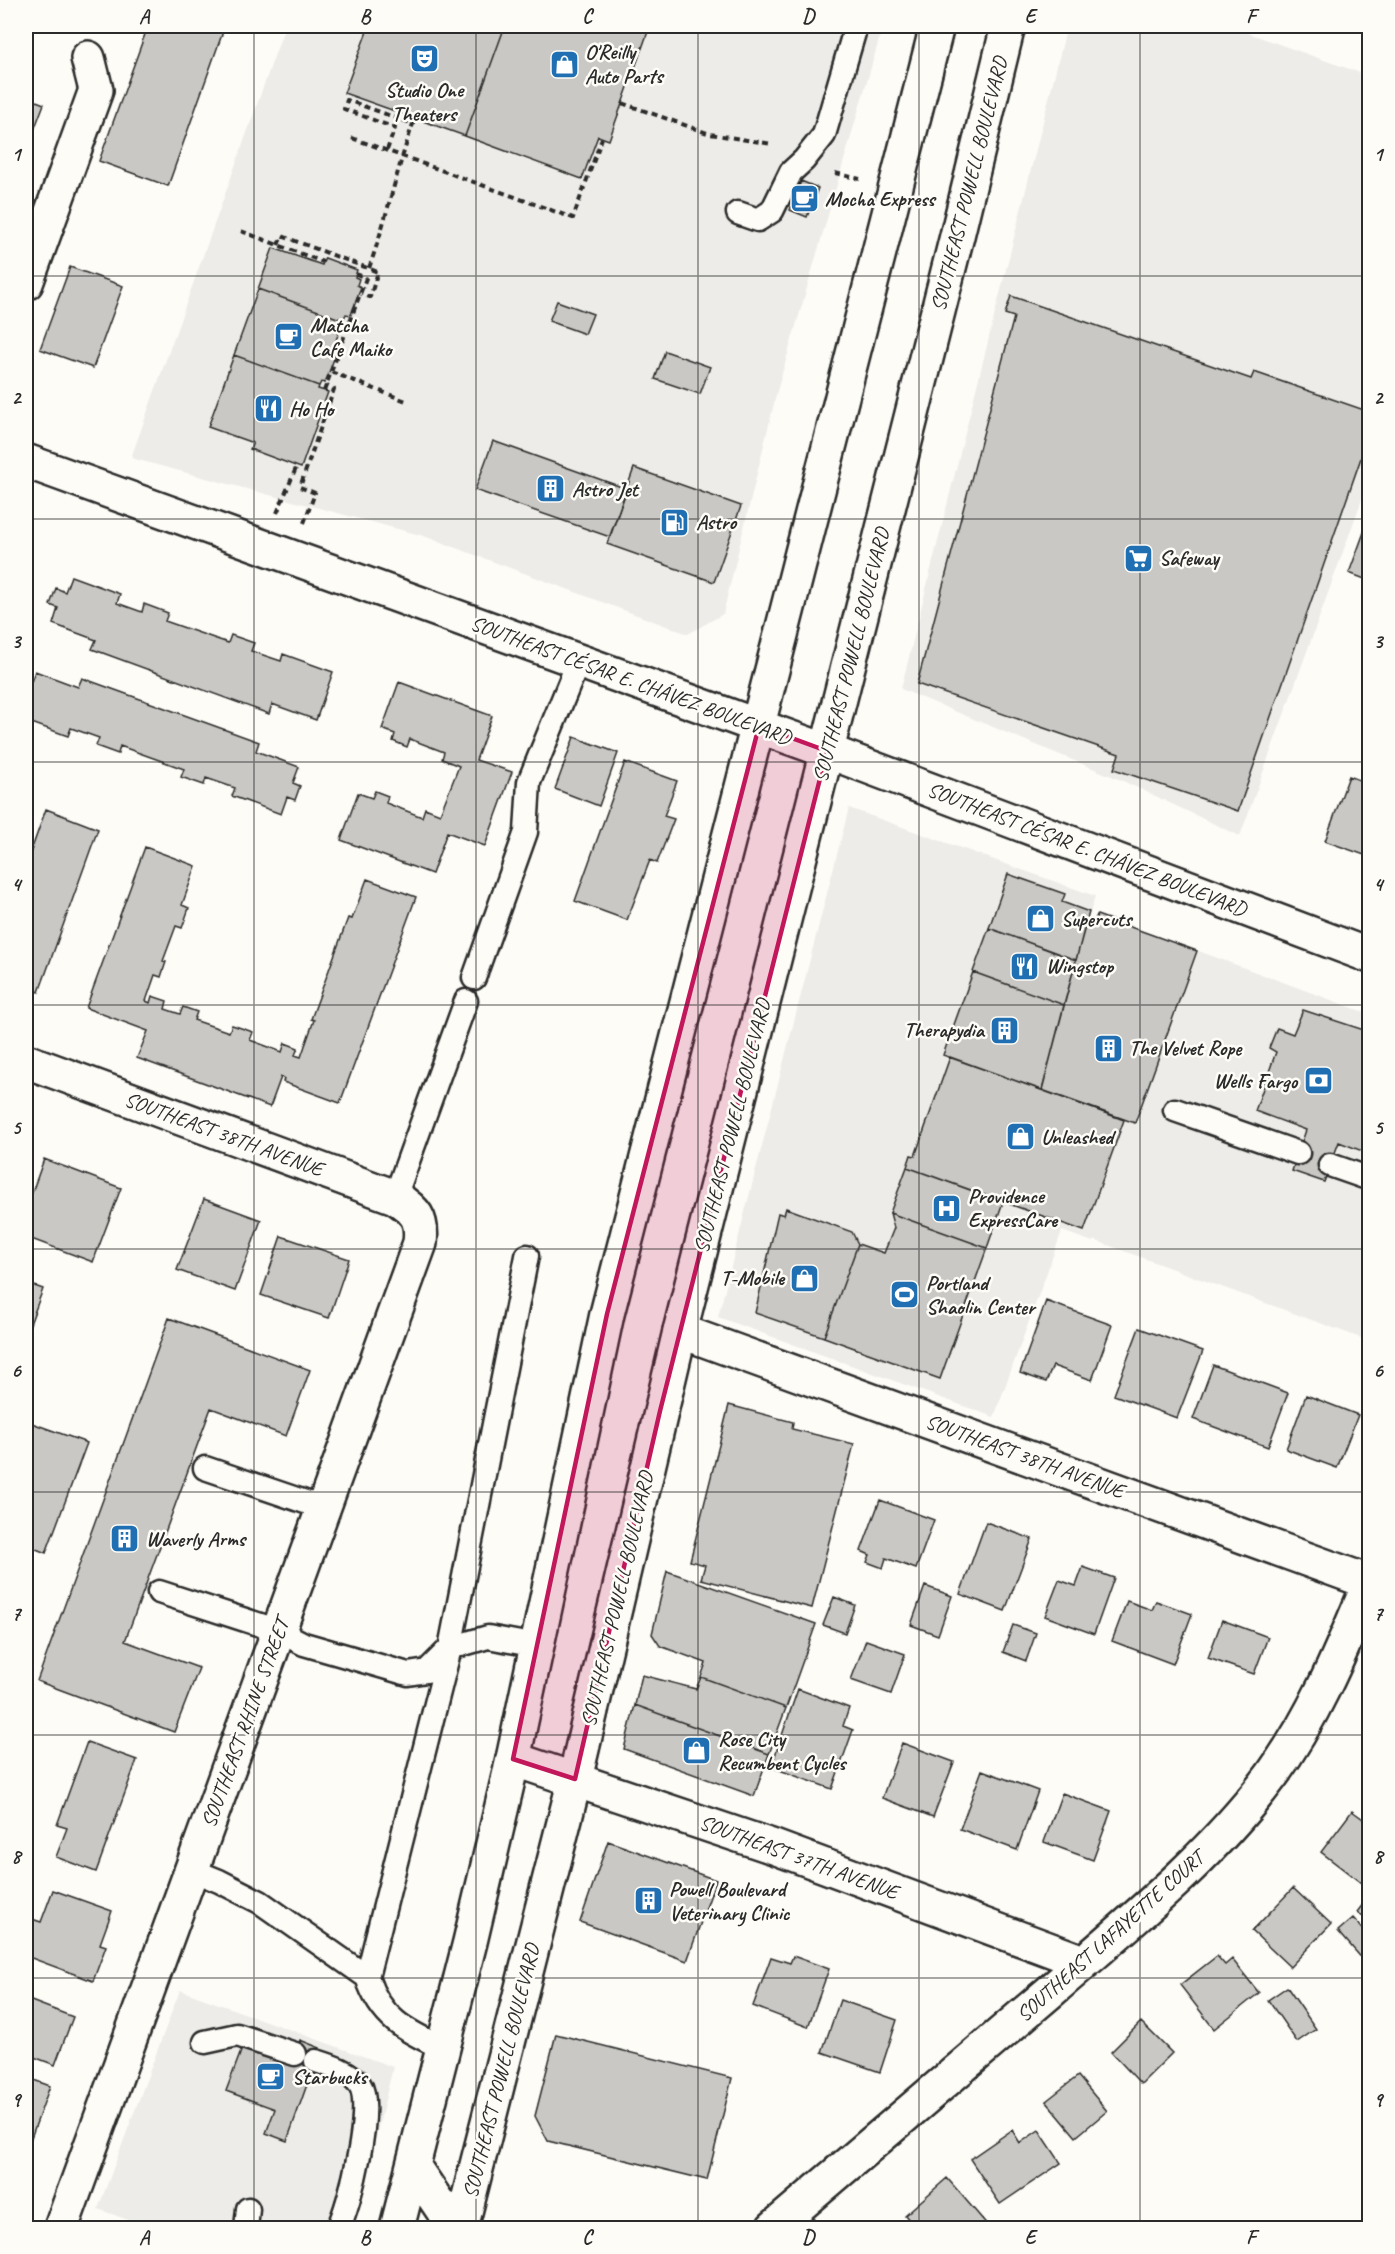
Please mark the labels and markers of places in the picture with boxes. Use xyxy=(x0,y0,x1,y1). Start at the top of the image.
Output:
place label: O'Reilly Auto Parts xyxy=(585,39,665,89)
theatre icon: Studio One Theaters xyxy=(408,43,440,75)
shop icon: O'Reilly Auto Parts xyxy=(548,48,580,80)
place label: Studio One Theaters xyxy=(385,77,465,127)
cafe icon: Mocha Express xyxy=(788,183,820,215)
place label: Mocha Express xyxy=(825,186,937,212)
place label: Matcha Cafe Maiko xyxy=(310,312,394,362)
cafe icon: Matcha Cafe Maiko xyxy=(273,321,305,353)
restaurant icon: Ho Ho xyxy=(252,393,284,425)
place label: Ho Ho xyxy=(289,396,336,422)
building icon: Astro Jet xyxy=(535,473,567,505)
place label: Astro Jet xyxy=(572,476,640,502)
fuel station icon: Astro xyxy=(659,506,691,538)
place label: Astro xyxy=(696,509,737,535)
supermarket icon: Safeway xyxy=(1122,542,1154,574)
place label: Safeway xyxy=(1159,545,1222,571)
shop icon: Supercuts xyxy=(1024,903,1056,935)
place label: Supercuts xyxy=(1061,906,1134,932)
restaurant icon: Wingstop xyxy=(1009,950,1041,982)
place label: Wingstop xyxy=(1046,953,1115,979)
building icon: Therapydia xyxy=(989,1014,1021,1046)
place label: Therapydia xyxy=(904,1017,986,1043)
building icon: The Velvet Rope xyxy=(1092,1032,1124,1064)
place label: The Velvet Rope xyxy=(1129,1035,1243,1061)
bank icon: Wells Fargo xyxy=(1302,1065,1334,1097)
place label: Wells Fargo xyxy=(1214,1068,1298,1094)
shop icon: Unleashed xyxy=(1004,1121,1036,1153)
place label: Unleashed xyxy=(1041,1124,1116,1150)
place label: Providence ExpressCare xyxy=(968,1183,1059,1233)
hospital icon: Providence ExpressCare xyxy=(931,1192,963,1224)
shop icon: T-Mobile xyxy=(789,1262,821,1294)
place label: T-Mobile xyxy=(720,1265,786,1291)
place label: Portland Shaolin Center xyxy=(926,1270,1037,1320)
sports icon: Portland Shaolin Center xyxy=(889,1279,921,1311)
building icon: Waverly Arms xyxy=(109,1523,141,1555)
place label: Waverly Arms xyxy=(146,1526,248,1552)
place label: Rose City Recumbent Cycles xyxy=(718,1726,848,1776)
shop icon: Rose City Recumbent Cycles xyxy=(681,1735,713,1767)
place label: Powell Boulevard Veterinary Clinic xyxy=(669,1876,791,1927)
building icon: Powell Boulevard Veterinary Clinic xyxy=(632,1885,664,1917)
cafe icon: Starbucks xyxy=(255,2061,287,2093)
place label: Starbucks xyxy=(292,2064,369,2090)

